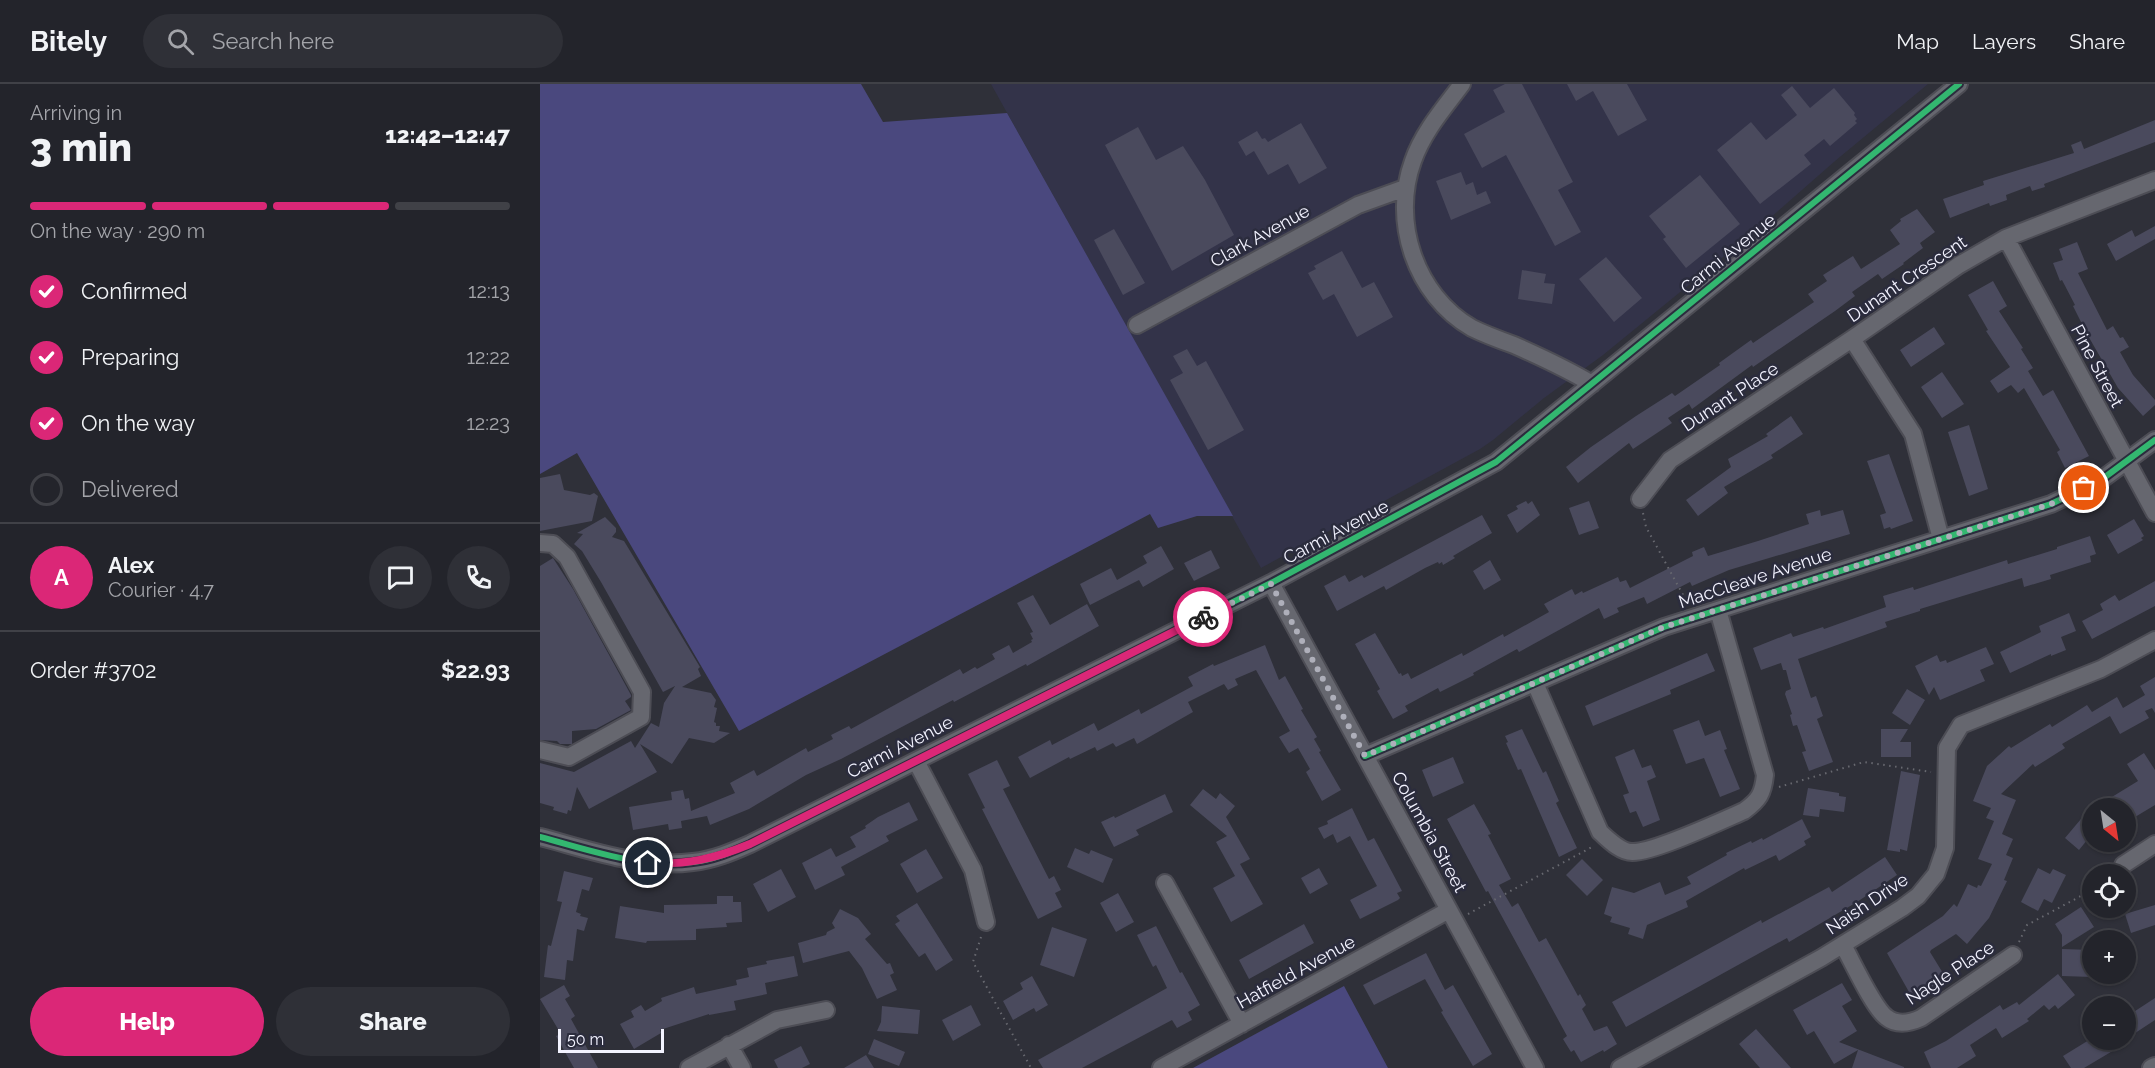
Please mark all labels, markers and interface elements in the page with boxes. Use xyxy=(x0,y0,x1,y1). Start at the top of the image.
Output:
search box xyxy=(143,14,563,68)
text: Bitely xyxy=(30,25,107,58)
icon: search xyxy=(164,25,197,58)
text: Search here xyxy=(212,28,334,54)
text: Map xyxy=(1896,29,1939,54)
text: Layers xyxy=(1972,29,2036,54)
text: Share xyxy=(2069,29,2125,54)
text: Arriving in xyxy=(30,101,122,125)
text: 12:42–12:47 xyxy=(385,122,510,148)
text: 3 min xyxy=(30,124,132,170)
street label: Clark Avenue xyxy=(1207,199,1313,271)
street label: Carmi Avenue xyxy=(1676,209,1780,298)
text: On the way · 290 m xyxy=(30,219,205,243)
street label: Dunant Crescent xyxy=(1843,231,1970,326)
icon: check xyxy=(30,275,63,308)
text: Confirmed xyxy=(81,278,188,304)
text: 12:13 xyxy=(468,279,510,303)
street label: Pine Street xyxy=(2067,321,2128,411)
icon: check xyxy=(30,341,63,374)
text: Preparing xyxy=(81,344,179,370)
text: 12:22 xyxy=(466,345,510,369)
street label: Dunant Place xyxy=(1677,357,1782,436)
icon: check xyxy=(30,407,63,440)
text: On the way xyxy=(81,410,195,436)
text: 12:23 xyxy=(466,411,510,435)
pin xyxy=(2058,462,2109,513)
icon: bag xyxy=(2067,471,2100,504)
text: Delivered xyxy=(81,476,179,502)
street label: Carmi Avenue xyxy=(1280,495,1392,568)
street label: MacCleave Avenue xyxy=(1676,543,1834,612)
button: chat xyxy=(369,546,432,609)
button: phone xyxy=(447,546,510,609)
text: Alex xyxy=(108,552,154,578)
text: A xyxy=(54,564,69,590)
text: Courier · 4.7 xyxy=(108,578,214,602)
courier xyxy=(1173,587,1233,647)
icon: bike xyxy=(1187,601,1220,634)
text: Order #3702 xyxy=(30,657,156,683)
text: $22.93 xyxy=(441,657,510,683)
street label: Carmi Avenue xyxy=(843,711,957,782)
street label: Columbia Street xyxy=(1388,768,1471,896)
north arrow xyxy=(2082,798,2136,852)
map controls xyxy=(2082,798,2136,1050)
pin xyxy=(622,837,673,888)
icon: home xyxy=(631,846,664,879)
button: locate xyxy=(2082,864,2136,918)
street label: Naish Drive xyxy=(1822,868,1912,939)
street label: Hatfield Avenue xyxy=(1233,930,1359,1013)
button: + xyxy=(2082,930,2136,984)
street label: Nagle Place xyxy=(1902,936,1998,1009)
button: Help xyxy=(30,987,264,1056)
button: Share xyxy=(276,987,510,1056)
button: − xyxy=(2082,996,2136,1050)
scale bar xyxy=(558,1026,664,1054)
text: 50 m xyxy=(567,1030,604,1049)

